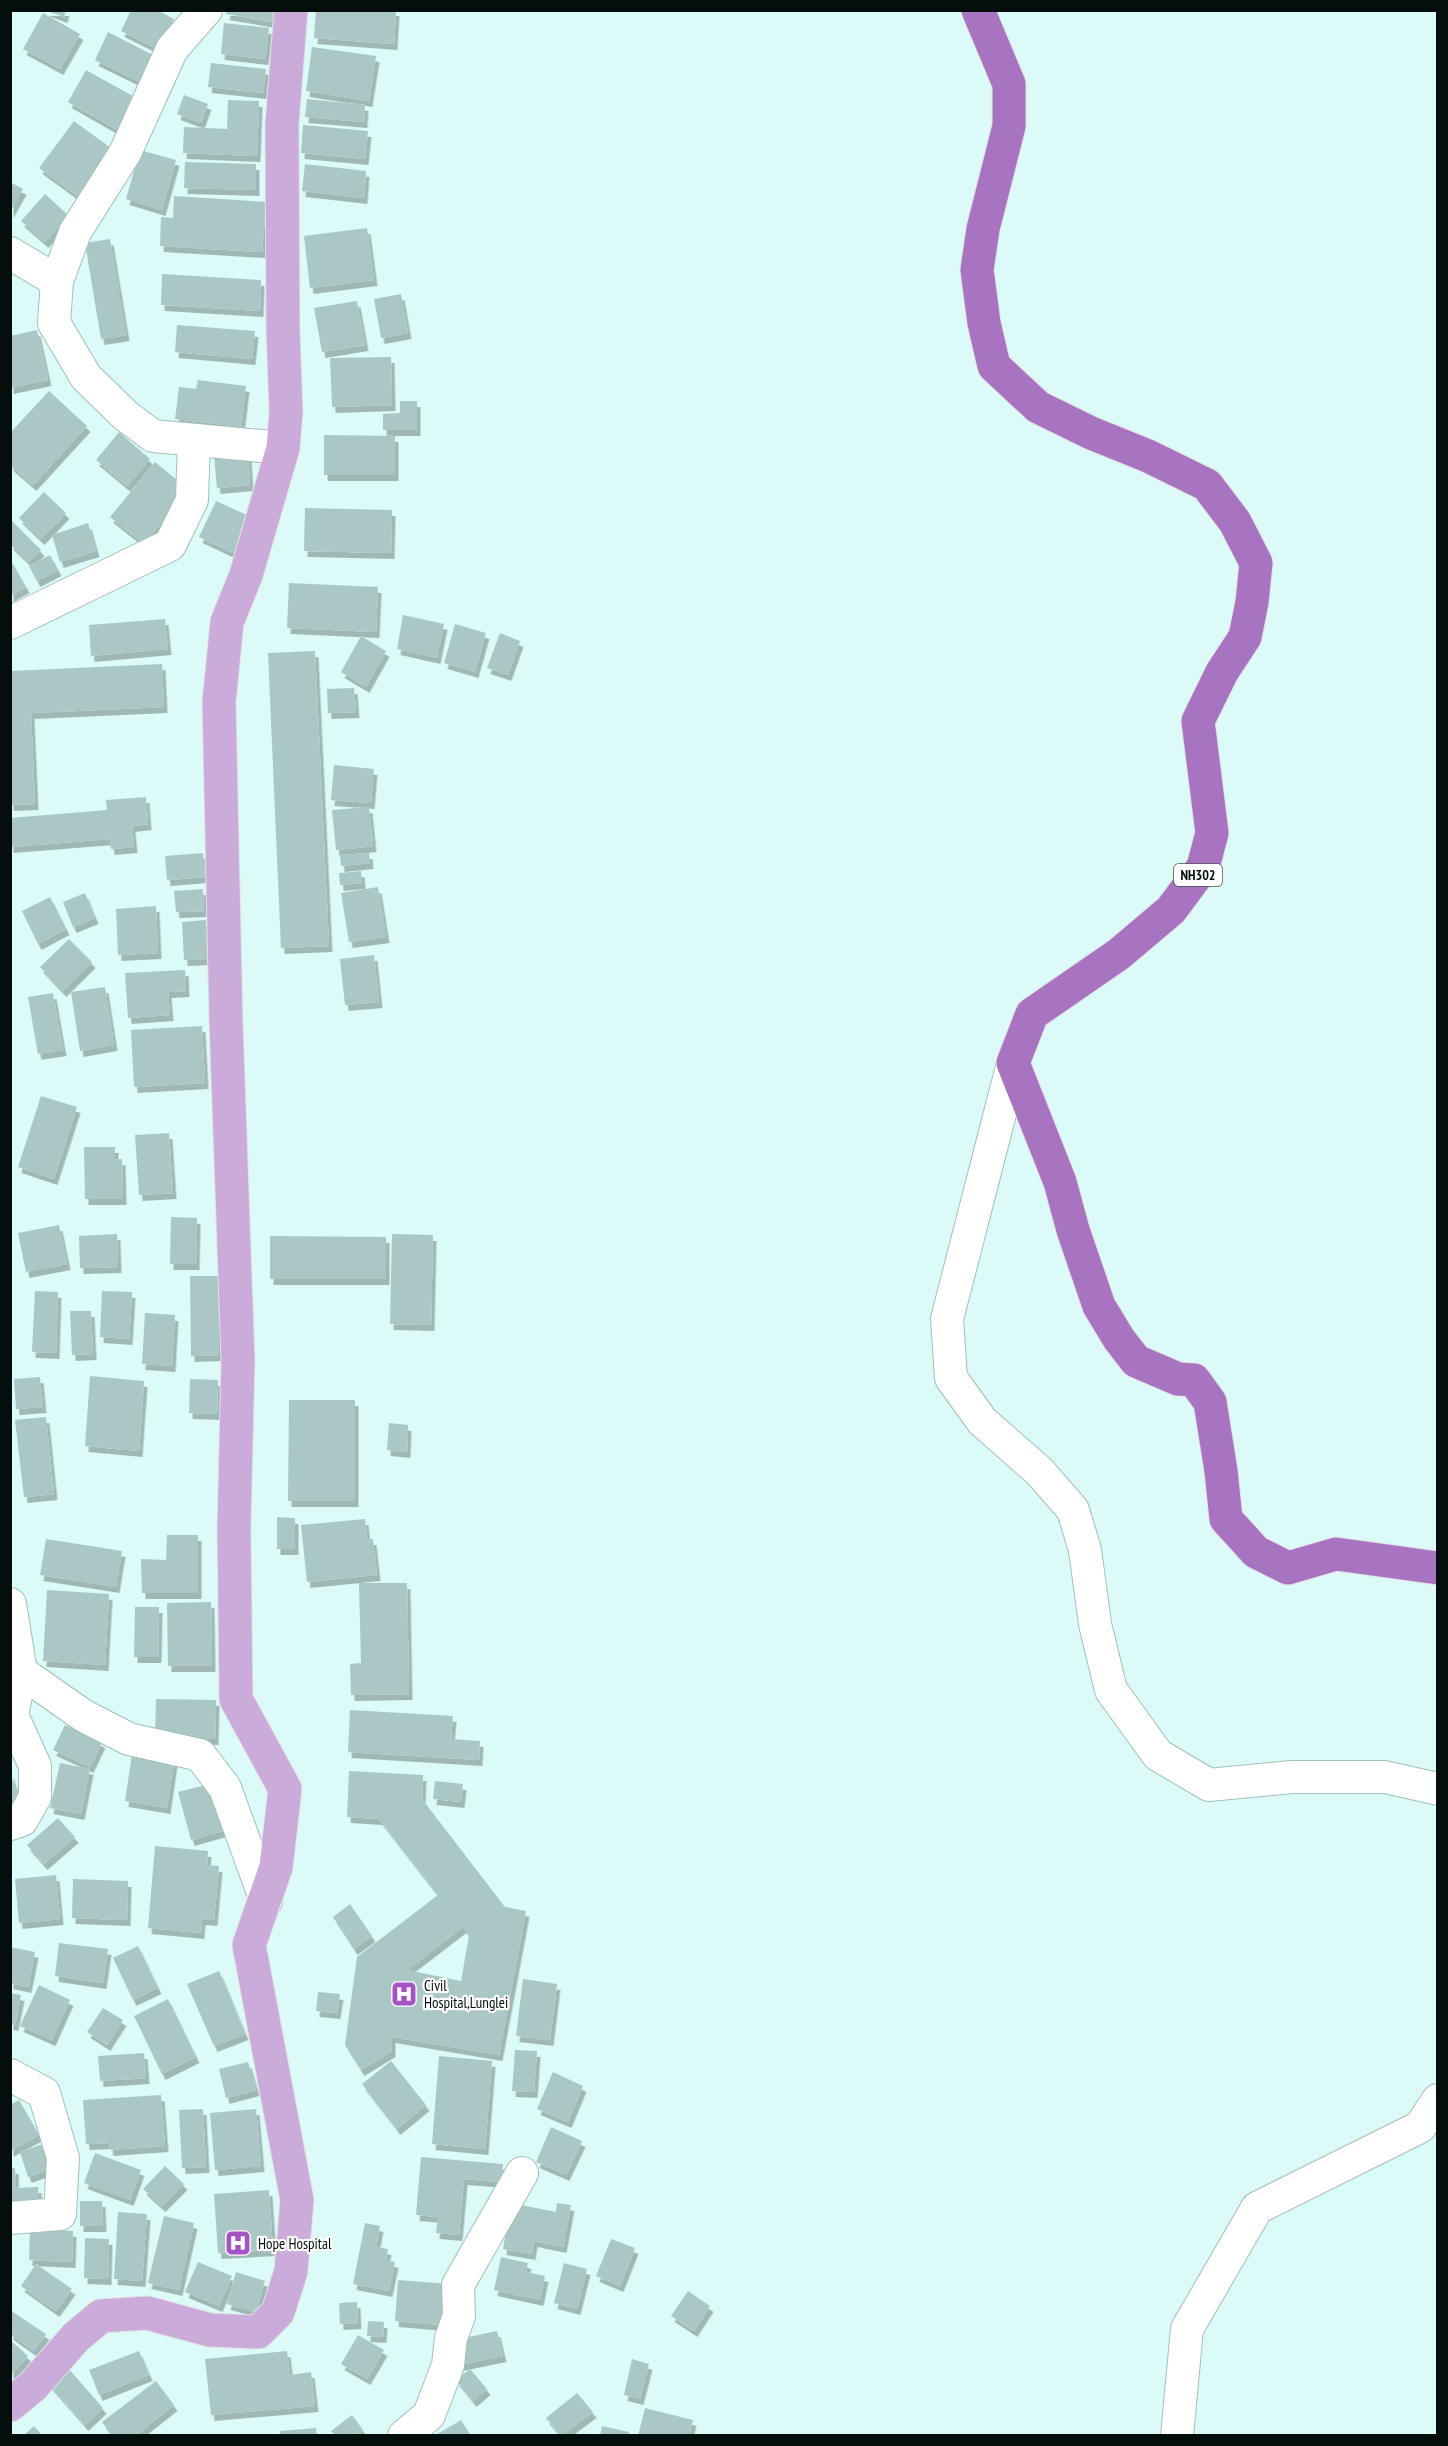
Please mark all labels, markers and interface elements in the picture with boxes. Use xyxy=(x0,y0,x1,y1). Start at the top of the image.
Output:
road number: NH302 xyxy=(1174,864,1222,886)
place label: Civil Hospital,Lunglei xyxy=(424,1976,508,2012)
hospital icon: Civil Hospital,Lunglei xyxy=(389,1979,419,2009)
hospital icon: Hope Hospital xyxy=(223,2228,253,2258)
place label: Hope Hospital xyxy=(258,2234,332,2253)

